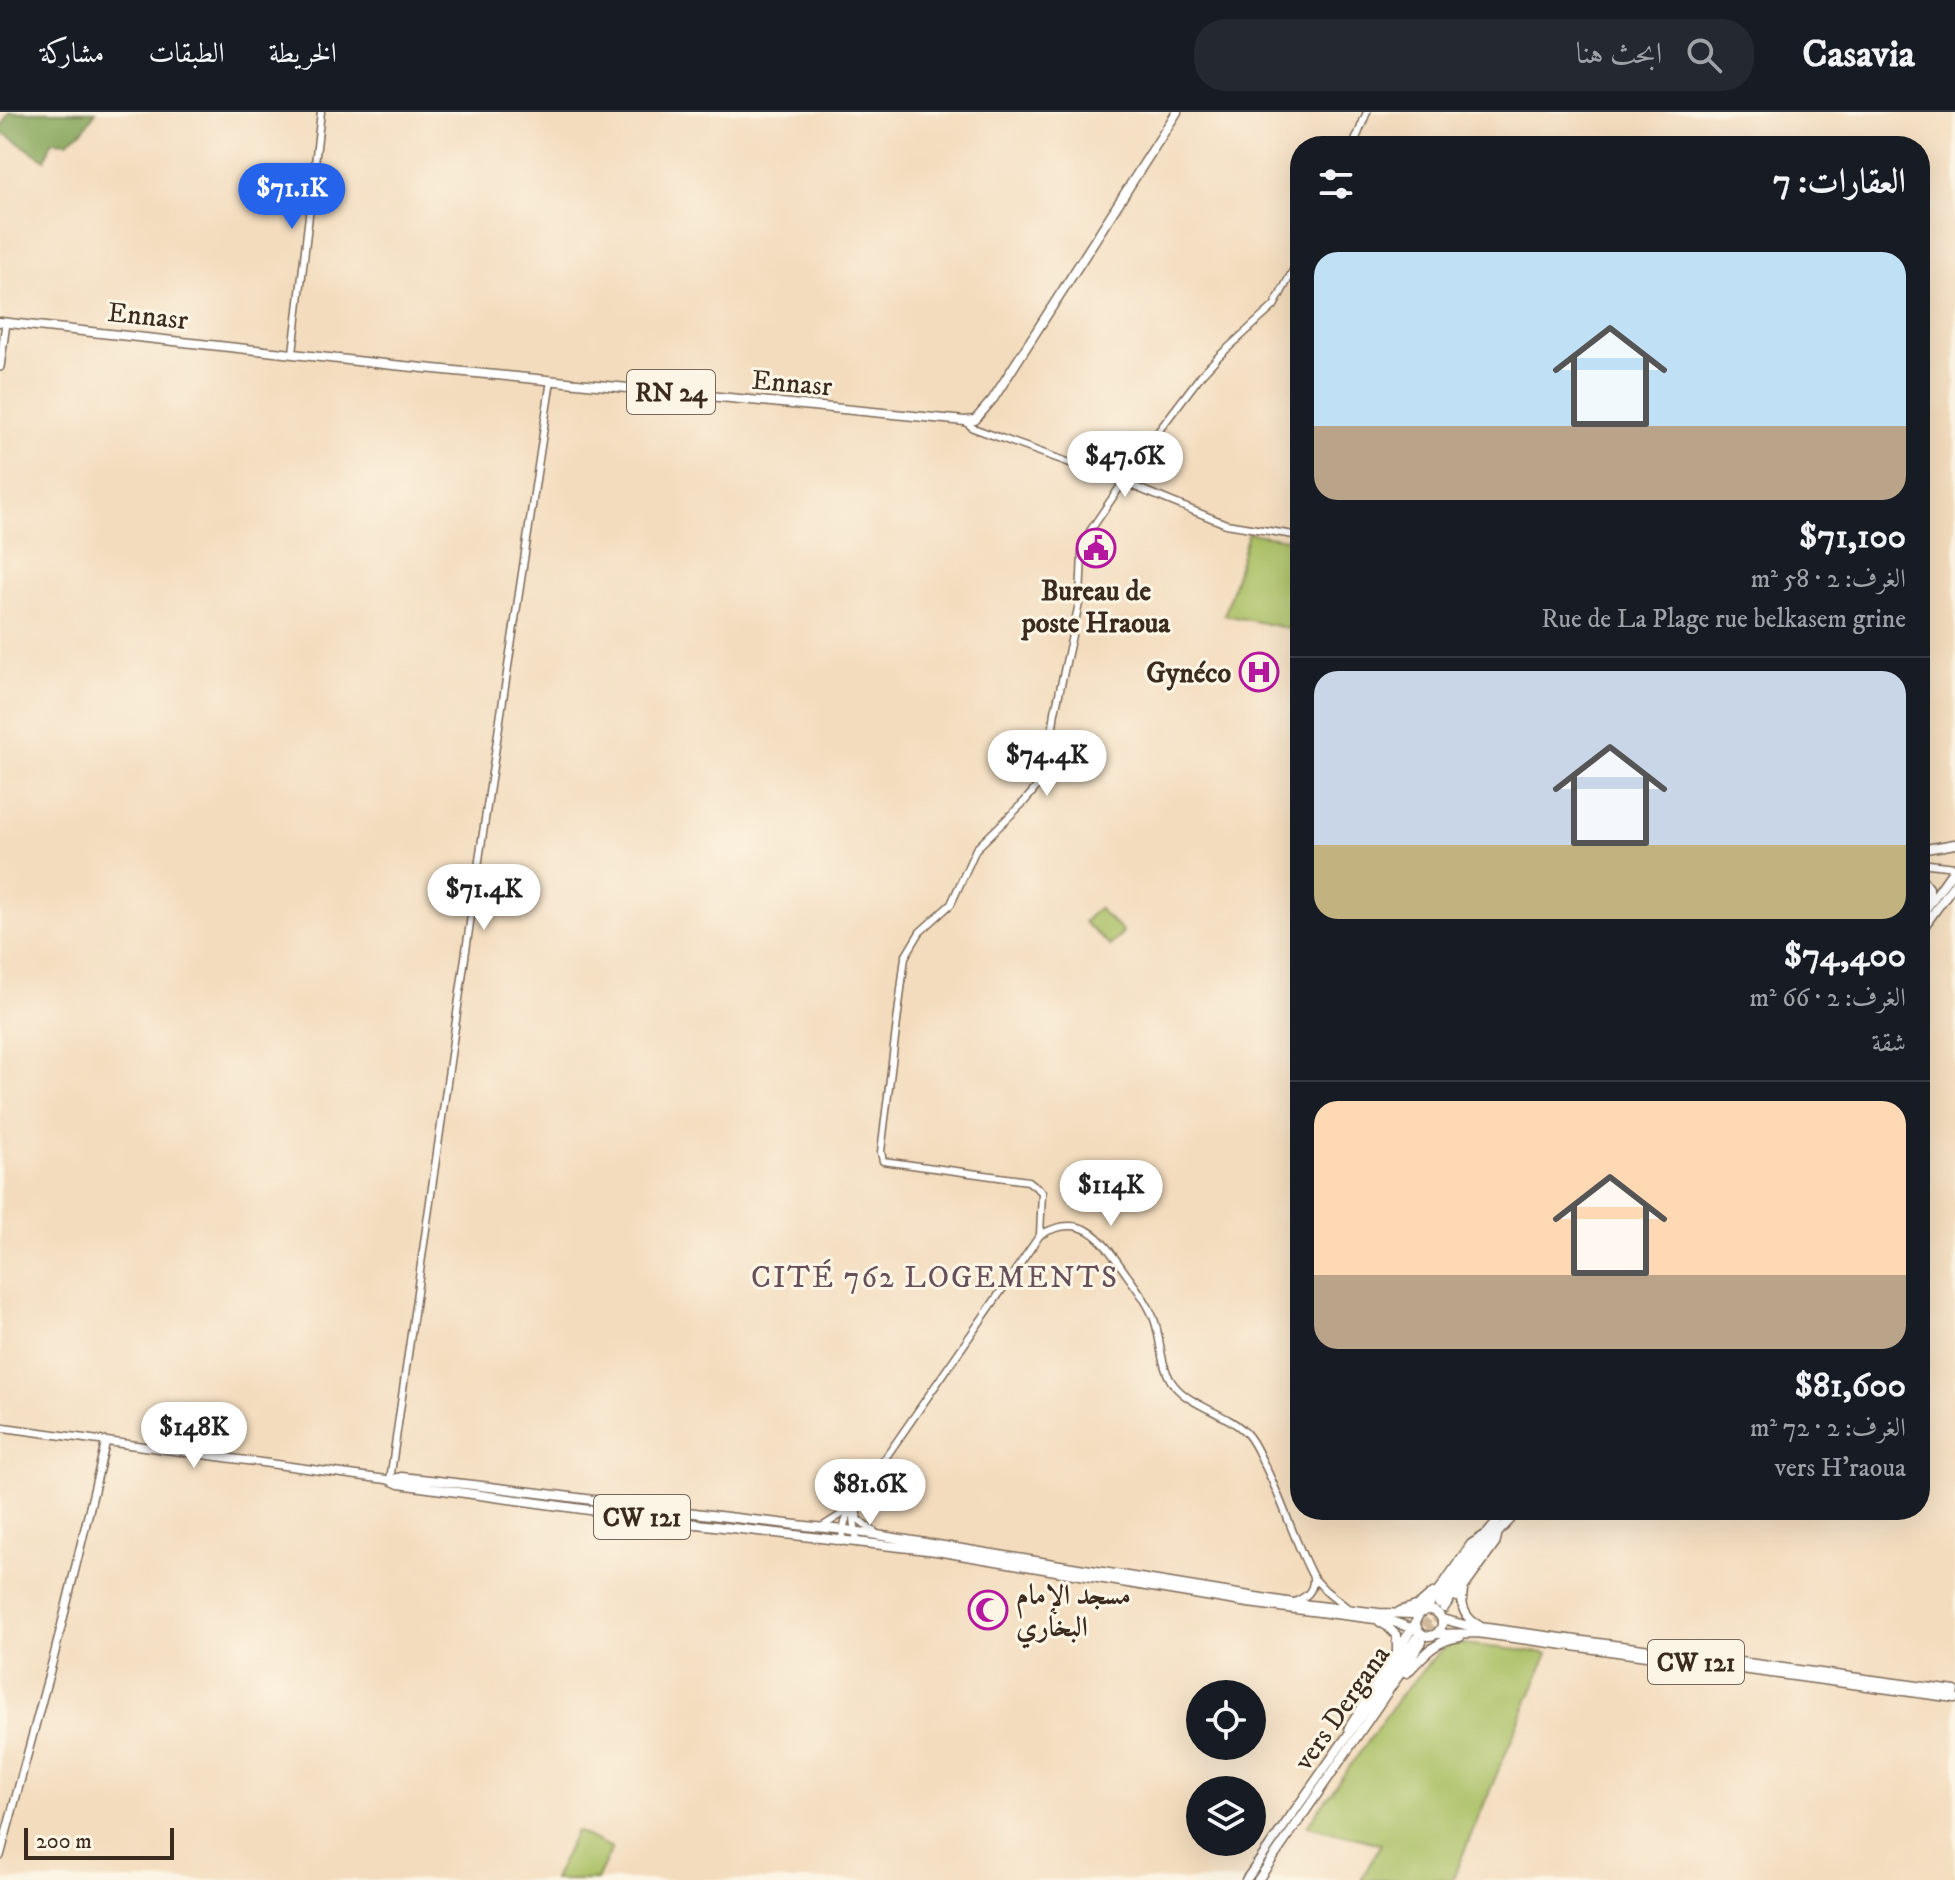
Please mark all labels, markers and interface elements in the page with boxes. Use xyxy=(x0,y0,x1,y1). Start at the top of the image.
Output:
search box xyxy=(1194,19,1754,91)
text: Casavia xyxy=(1802,31,1915,79)
icon: search xyxy=(1682,33,1726,77)
text: مشاركة xyxy=(40,36,104,71)
text: الطبقات xyxy=(148,36,225,71)
text: الخريطة xyxy=(269,36,337,71)
text: ابحث هنا xyxy=(1576,36,1662,73)
text: العقارات: 7 xyxy=(1773,161,1906,203)
icon: filters xyxy=(1314,162,1358,206)
pin: $71.1K xyxy=(227,163,357,231)
text: $71.1K xyxy=(256,172,328,205)
street label: Ennasr xyxy=(106,295,190,338)
icon: home xyxy=(1538,304,1682,448)
street label: Ennasr xyxy=(750,363,834,404)
road number: RN 24 xyxy=(627,370,715,414)
pin: $47.6K xyxy=(1060,431,1190,499)
text: $47.6K xyxy=(1085,440,1165,473)
text: $71,100 xyxy=(1799,516,1906,558)
public building icon: Bureau de poste Hraoua xyxy=(1075,527,1117,569)
text: الغرف: 2 · 58 m² xyxy=(1751,563,1906,596)
place label: Bureau de poste Hraoua xyxy=(1021,574,1171,641)
text: Rue de La Plage rue belkasem grine xyxy=(1541,603,1906,636)
hospital icon: Gynéco xyxy=(1238,651,1280,693)
place label: Gynéco xyxy=(1146,656,1231,691)
icon: home xyxy=(1538,723,1682,867)
pin: $74.4K xyxy=(982,730,1112,798)
text: $74.4K xyxy=(1006,739,1088,772)
pin: $71.4K xyxy=(419,864,549,932)
text: $71.4K xyxy=(445,873,523,906)
text: $74,400 xyxy=(1784,935,1906,977)
text: الغرف: 2 · 66 m² xyxy=(1749,982,1906,1015)
text: شقة xyxy=(1872,1027,1906,1060)
icon: home xyxy=(1538,1153,1682,1297)
pin: $114K xyxy=(1055,1160,1167,1228)
text: $114K xyxy=(1078,1169,1144,1202)
district label: CITÉ 762 LOGEMENTS xyxy=(751,1259,1119,1297)
text: $81,600 xyxy=(1795,1365,1906,1407)
pin: $148K xyxy=(138,1402,250,1470)
text: $148K xyxy=(159,1411,229,1444)
text: الغرف: 2 · 72 m² xyxy=(1750,1412,1906,1445)
text: vers H'raoua xyxy=(1775,1452,1906,1485)
pin: $81.6K xyxy=(805,1459,935,1527)
text: $81.6K xyxy=(833,1468,907,1501)
road number: CW 121 xyxy=(594,1495,690,1539)
place label: مسجد الإمام البخاري xyxy=(1016,1578,1131,1649)
mosque icon: مسجد الإمام البخاري xyxy=(967,1589,1009,1631)
street label: vers Dergana xyxy=(1286,1639,1398,1778)
road number: CW 121 xyxy=(1648,1640,1744,1684)
map controls xyxy=(1186,1680,1266,1856)
button: locate xyxy=(1186,1680,1266,1760)
button: layers xyxy=(1186,1776,1266,1856)
scale bar xyxy=(24,1824,174,1860)
text: 200 m xyxy=(36,1828,92,1855)

